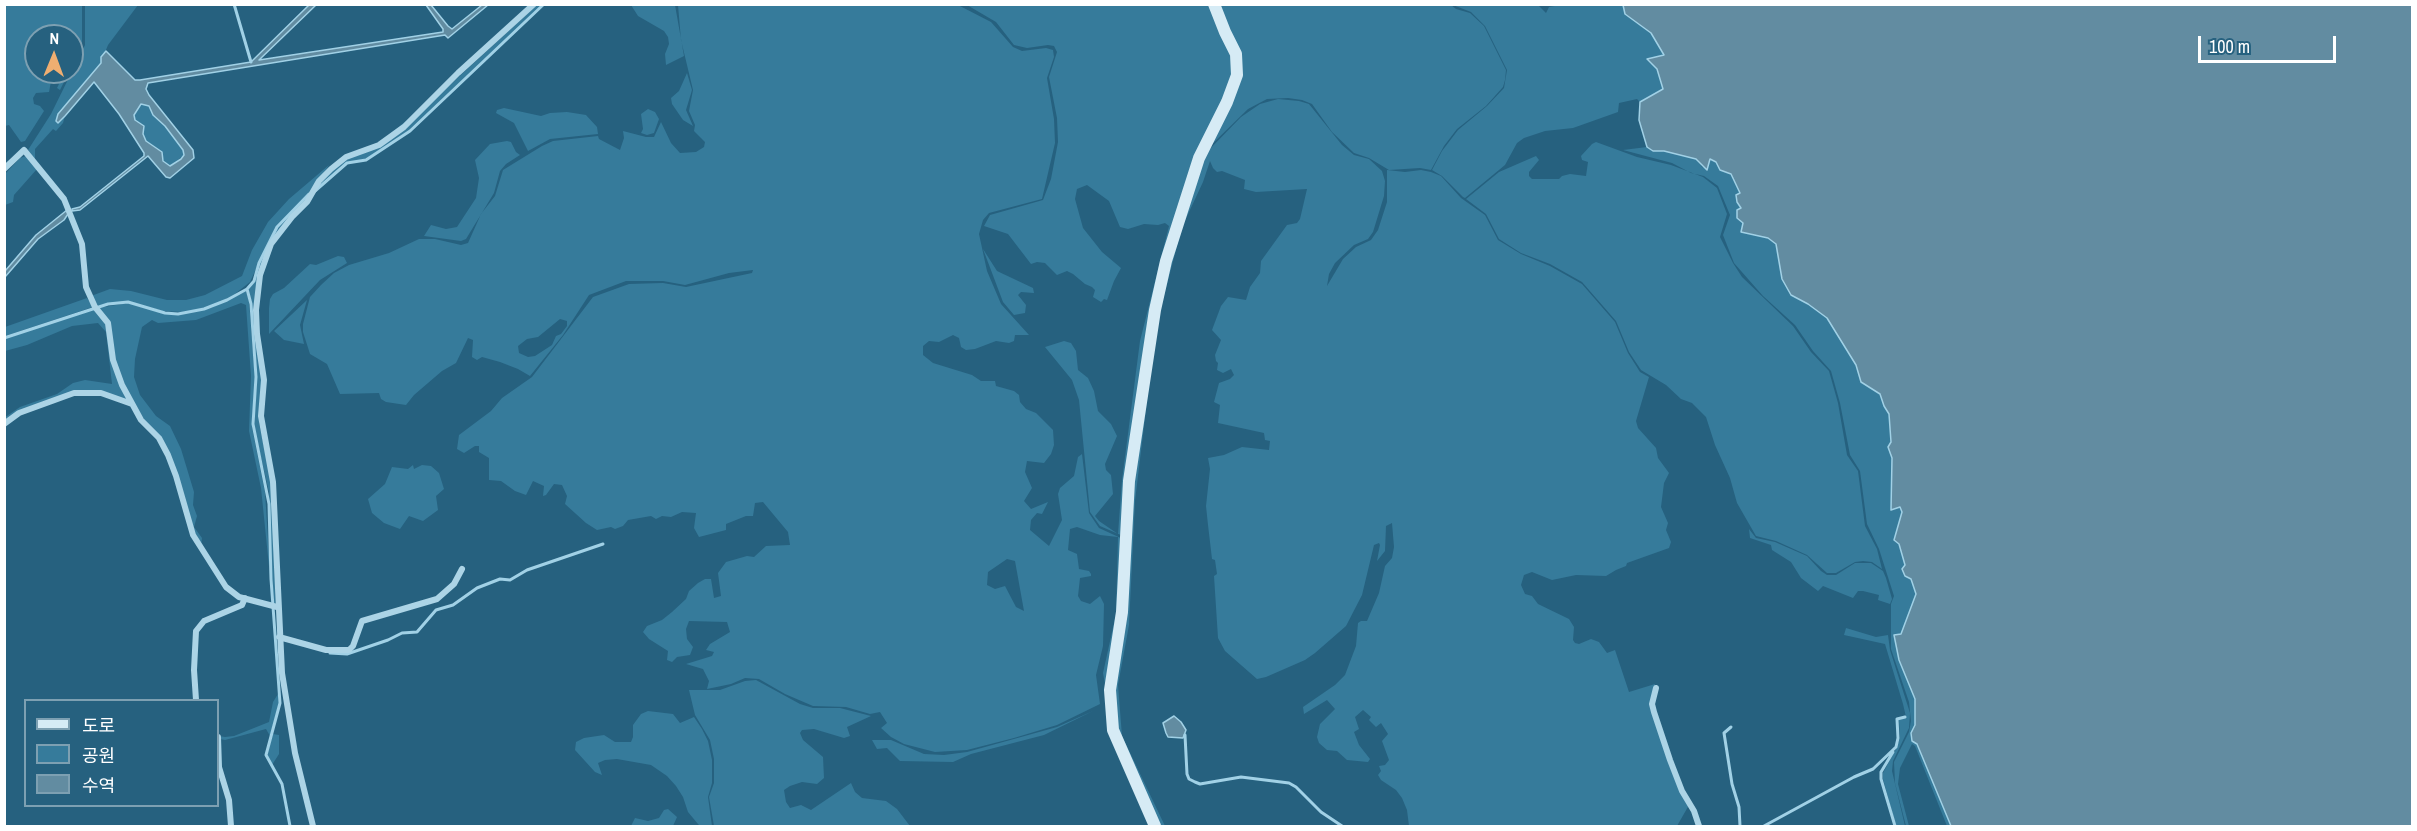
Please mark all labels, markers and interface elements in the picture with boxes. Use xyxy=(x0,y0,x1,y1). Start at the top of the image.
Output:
north arrow xyxy=(24,24,84,84)
scale bar xyxy=(2201,24,2339,62)
text: N xyxy=(49,27,59,49)
text: 100 m xyxy=(2209,34,2250,59)
legend xyxy=(24,699,219,807)
text: 도로 xyxy=(82,713,115,738)
text: 공원 xyxy=(82,743,115,768)
text: 수역 xyxy=(82,773,115,798)

